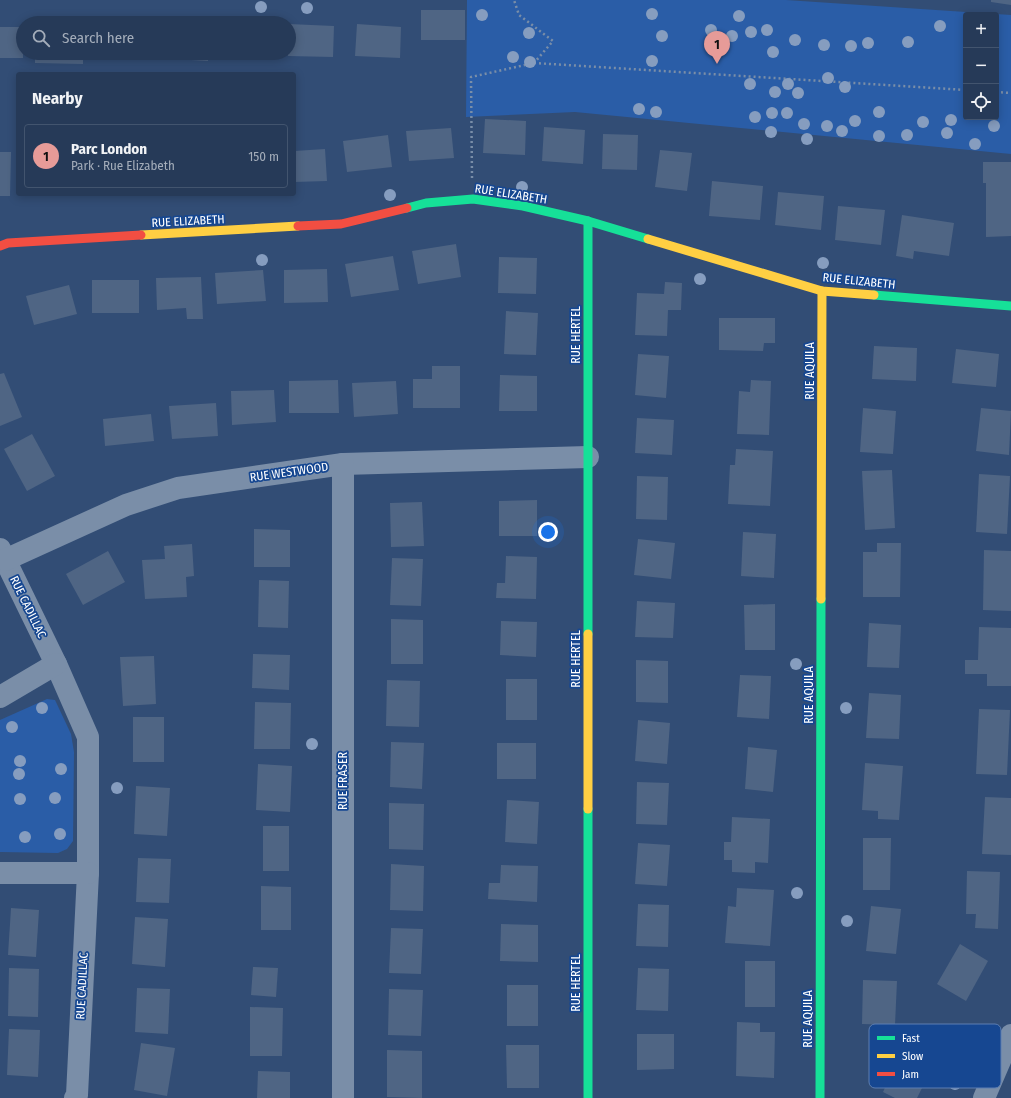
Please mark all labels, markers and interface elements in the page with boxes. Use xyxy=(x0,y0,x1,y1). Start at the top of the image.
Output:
map controls xyxy=(963,12,999,120)
button: + xyxy=(963,12,999,48)
search box xyxy=(16,16,296,60)
icon: search xyxy=(30,27,52,49)
text: Search here xyxy=(62,29,134,47)
pin: 1 xyxy=(704,31,730,64)
button: − xyxy=(963,48,999,84)
button: locate xyxy=(963,84,999,120)
text: Nearby xyxy=(32,88,83,109)
text: Parc London xyxy=(71,140,147,158)
text: 1 xyxy=(43,149,49,164)
text: 150 m xyxy=(248,149,279,164)
text: Park · Rue Elizabeth xyxy=(71,158,175,173)
street label: RUE ELIZABETH xyxy=(474,181,548,207)
street label: RUE ELIZABETH xyxy=(151,212,225,230)
street label: RUE ELIZABETH xyxy=(822,270,896,292)
street label: RUE HERTEL xyxy=(569,305,583,364)
street label: RUE AQUILA xyxy=(803,342,817,400)
street label: RUE WESTWOOD xyxy=(249,460,329,484)
your location xyxy=(538,522,558,542)
street label: RUE CADILLAC xyxy=(7,574,49,640)
street label: RUE HERTEL xyxy=(569,629,583,688)
street label: RUE AQUILA xyxy=(802,666,816,724)
street label: RUE FRASER xyxy=(336,751,350,810)
street label: RUE CADILLAC xyxy=(73,952,91,1020)
street label: RUE HERTEL xyxy=(569,953,583,1012)
street label: RUE AQUILA xyxy=(801,990,815,1048)
legend xyxy=(869,1024,1001,1088)
text: Fast xyxy=(902,1032,920,1045)
text: Slow xyxy=(902,1050,923,1063)
text: Jam xyxy=(902,1068,919,1081)

